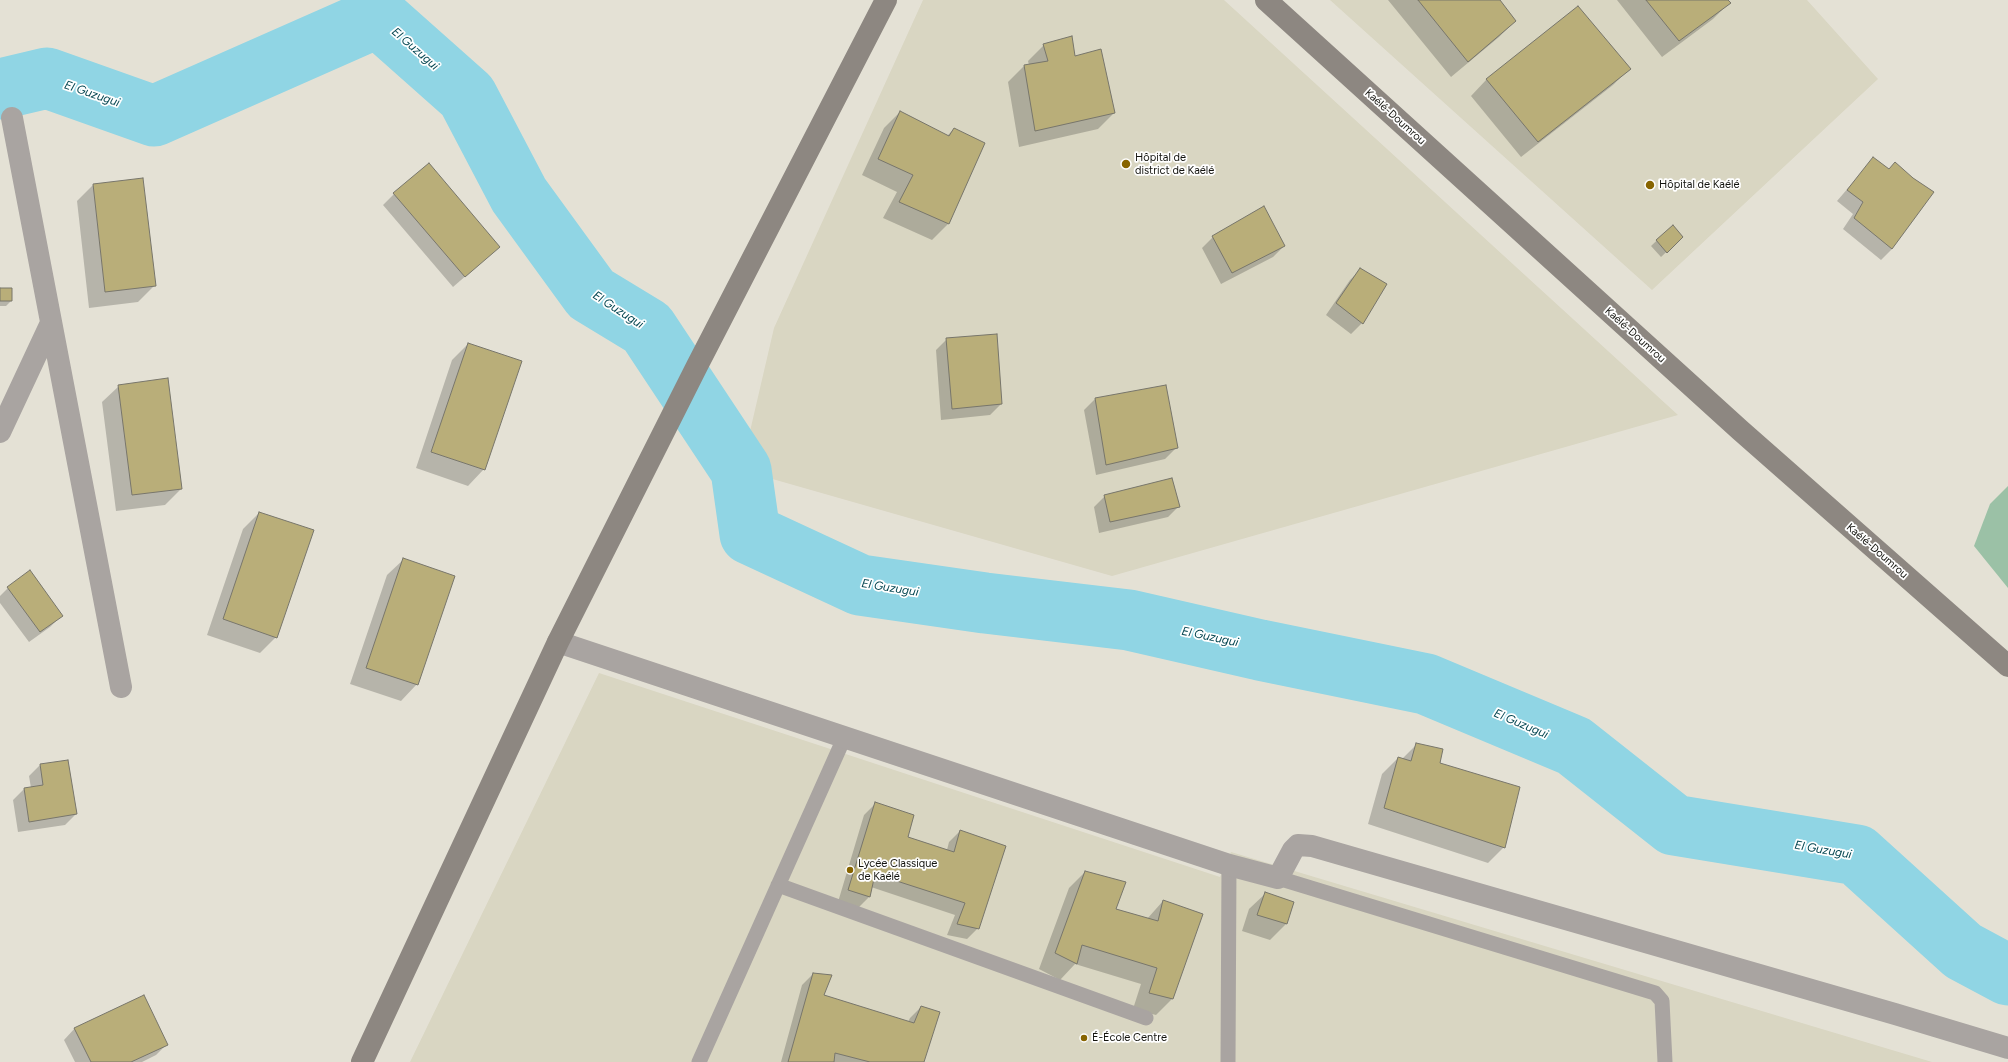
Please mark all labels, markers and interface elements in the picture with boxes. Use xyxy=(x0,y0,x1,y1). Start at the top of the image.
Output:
water label: El Guzugui xyxy=(389,25,441,73)
water label: El Guzugui xyxy=(62,78,122,110)
street label: Kaélé-Doumrou xyxy=(1362,86,1428,148)
place label: Hôpital de district de Kaélé xyxy=(1135,151,1214,177)
marker: Hôpital de district de Kaélé xyxy=(1120,158,1132,170)
place label: Hôpital de Kaélé xyxy=(1659,178,1739,192)
marker: Hôpital de Kaélé xyxy=(1644,179,1656,191)
water label: El Guzugui xyxy=(590,288,646,332)
street label: Kaélé-Doumrou xyxy=(1602,304,1668,366)
street label: Kaélé-Doumrou xyxy=(1844,521,1910,581)
water label: El Guzugui xyxy=(860,576,920,600)
water label: El Guzugui xyxy=(1180,624,1240,650)
water label: El Guzugui xyxy=(1492,706,1550,742)
water label: El Guzugui xyxy=(1793,838,1853,862)
place label: Lycée Classique de Kaélé xyxy=(858,857,937,883)
marker: Lycée Classique de Kaélé xyxy=(845,865,855,875)
place label: É-École Centre xyxy=(1092,1031,1167,1045)
marker: É-École Centre xyxy=(1079,1033,1089,1043)

